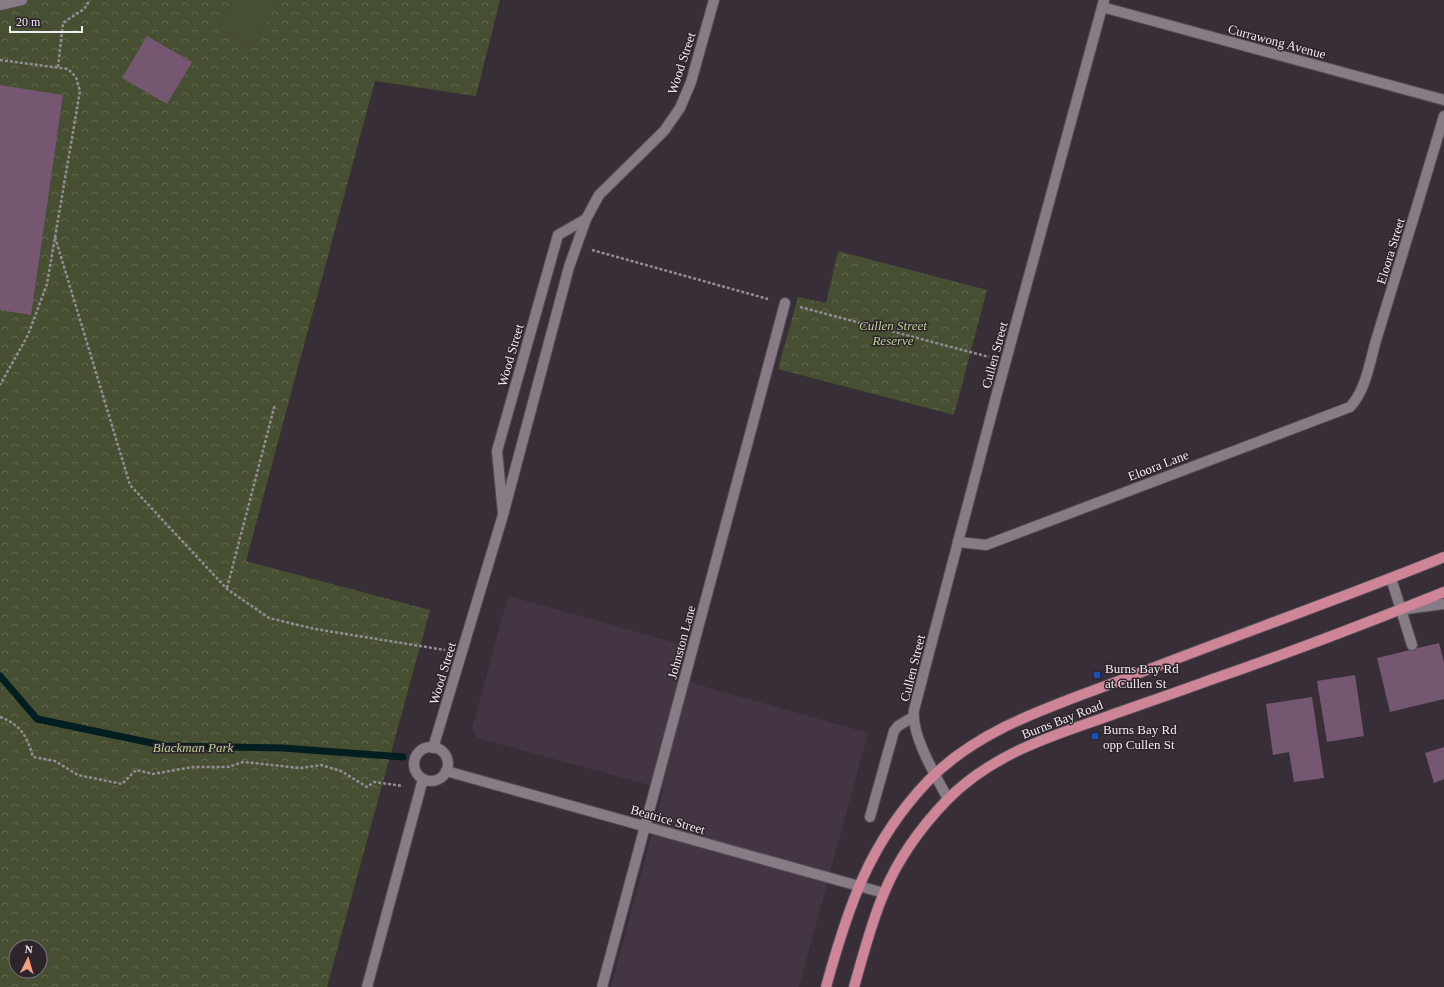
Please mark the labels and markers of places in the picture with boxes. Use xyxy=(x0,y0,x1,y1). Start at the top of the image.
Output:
place label: Burns Bay Rd at Cullen St xyxy=(1105,661,1179,691)
marker: Burns Bay Rd at Cullen St xyxy=(1092,670,1102,680)
place label: Burns Bay Rd opp Cullen St xyxy=(1103,722,1177,752)
marker: Burns Bay Rd opp Cullen St xyxy=(1090,731,1100,741)

